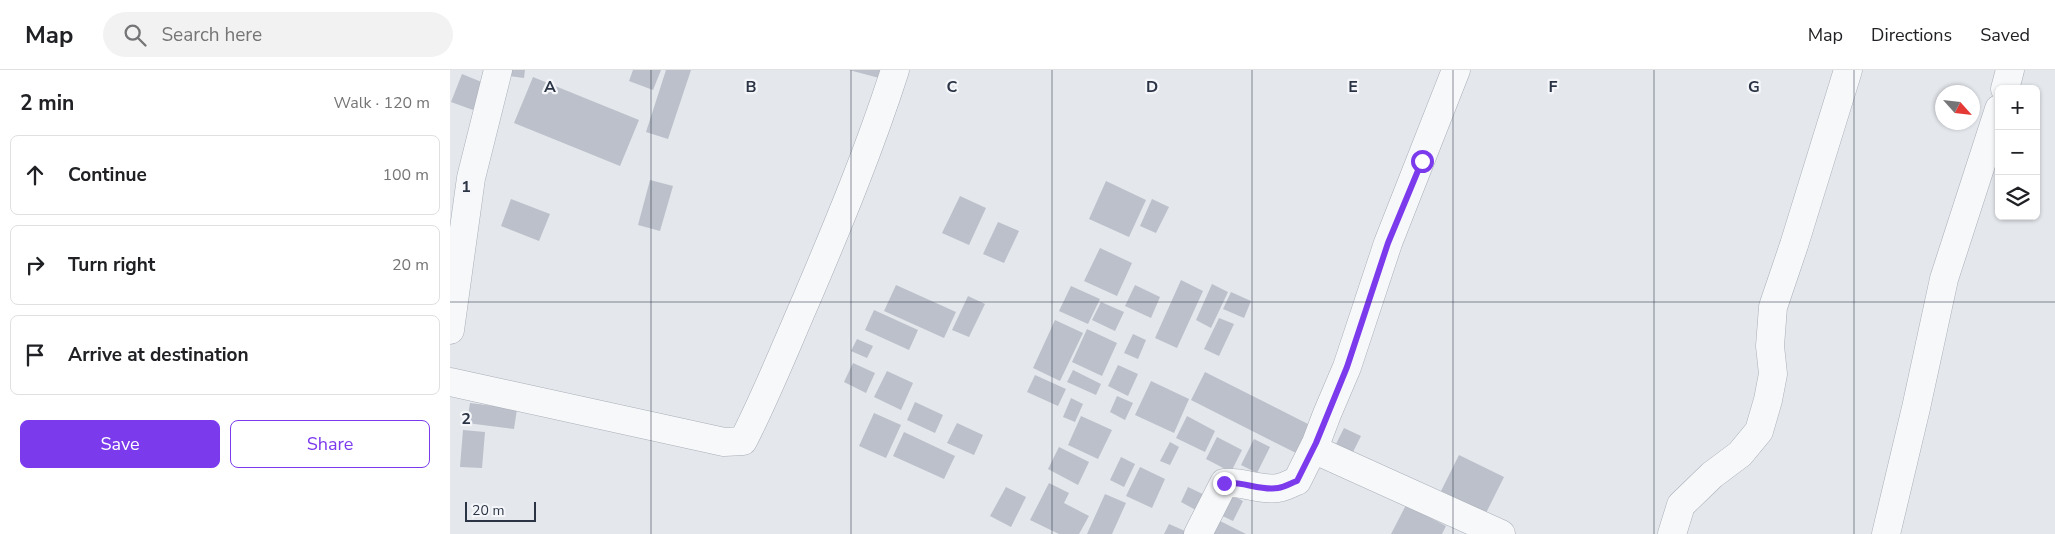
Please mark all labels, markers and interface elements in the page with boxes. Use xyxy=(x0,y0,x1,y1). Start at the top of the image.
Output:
search box xyxy=(103,12,453,57)
text: Map xyxy=(25,19,73,51)
icon: search xyxy=(121,21,149,49)
text: Search here xyxy=(161,22,262,48)
text: Map xyxy=(1808,23,1843,47)
text: Directions xyxy=(1871,23,1952,47)
text: Saved xyxy=(1980,23,2030,47)
text: A xyxy=(544,76,556,98)
text: B xyxy=(745,76,757,98)
text: C xyxy=(947,76,958,98)
text: D xyxy=(1146,76,1158,98)
text: E xyxy=(1348,76,1358,98)
text: F xyxy=(1549,76,1558,98)
text: G xyxy=(1748,76,1760,98)
north arrow xyxy=(1935,85,1980,130)
map controls xyxy=(1995,85,2040,220)
button: + xyxy=(1995,85,2040,130)
text: 2 min xyxy=(20,89,74,117)
text: Walk · 120 m xyxy=(334,92,430,114)
button: − xyxy=(1995,130,2040,175)
route start xyxy=(1411,150,1434,173)
icon: ahead xyxy=(21,161,49,189)
text: Continue xyxy=(68,162,147,188)
text: 100 m xyxy=(382,164,429,186)
button: layers xyxy=(1995,175,2040,220)
text: 1 xyxy=(461,176,471,198)
icon: right xyxy=(21,251,49,279)
text: Turn right xyxy=(68,252,155,278)
text: 20 m xyxy=(392,254,429,276)
icon: arrive xyxy=(21,341,49,369)
text: Arrive at destination xyxy=(68,342,249,368)
text: 2 xyxy=(461,408,471,430)
button: Save xyxy=(20,420,220,468)
button: Share xyxy=(230,420,430,468)
route end xyxy=(1213,472,1236,495)
scale bar xyxy=(465,499,536,522)
text: 20 m xyxy=(472,501,504,520)

